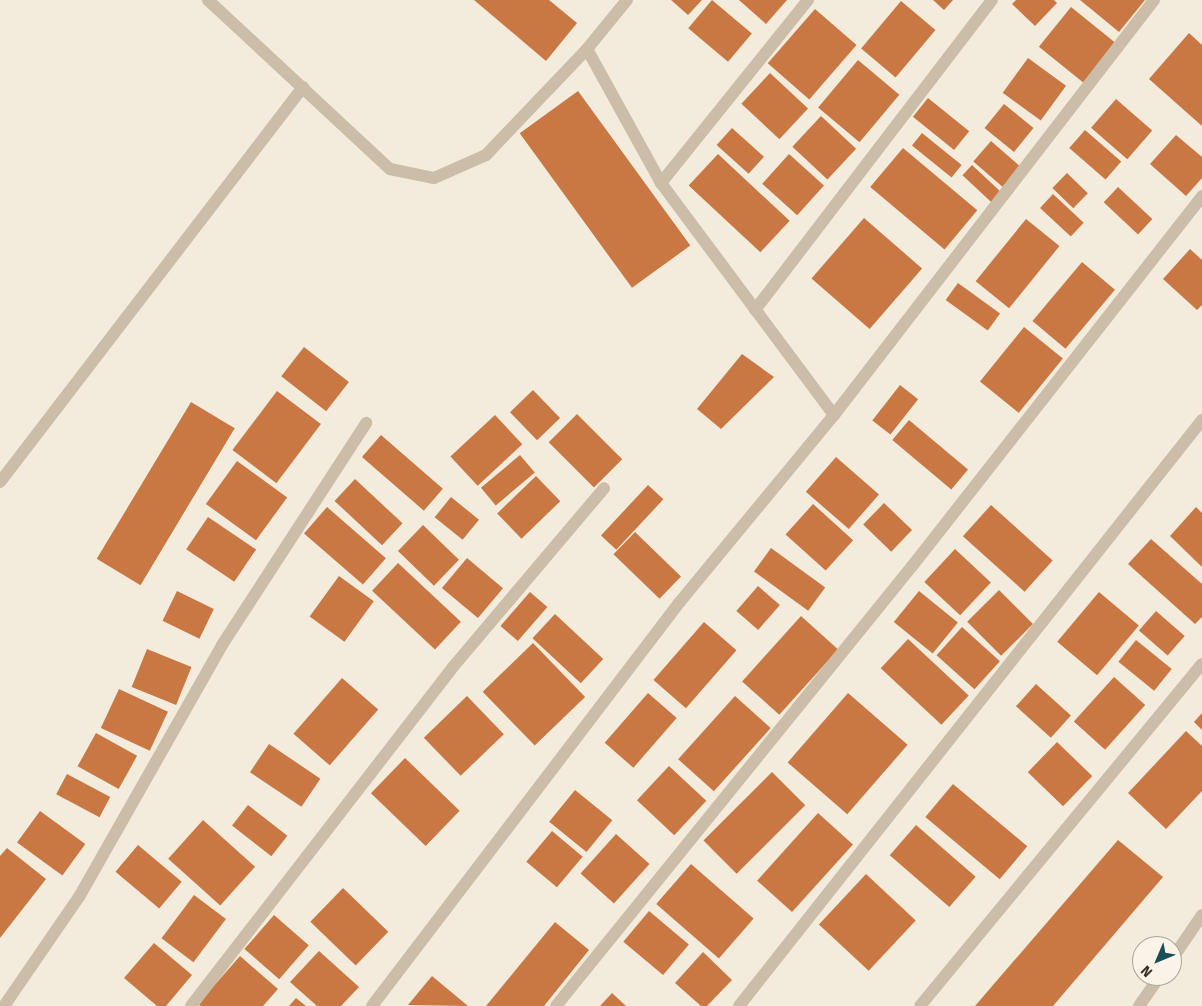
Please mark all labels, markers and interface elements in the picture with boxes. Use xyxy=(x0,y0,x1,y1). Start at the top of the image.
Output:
north arrow xyxy=(1132,936,1182,986)
text: N xyxy=(1137,962,1156,981)

